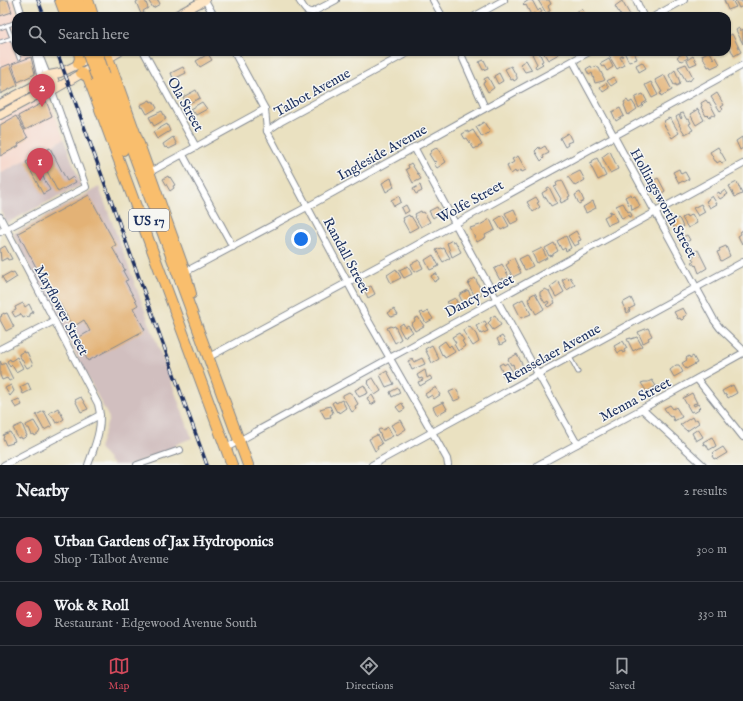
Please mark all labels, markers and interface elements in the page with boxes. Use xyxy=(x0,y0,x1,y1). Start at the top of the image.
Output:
search box xyxy=(12,12,731,56)
icon: search xyxy=(26,23,48,45)
text: Search here xyxy=(58,25,129,44)
street label: Talbot Avenue xyxy=(271,64,354,121)
pin: 2 xyxy=(29,74,55,107)
street label: Ola Street xyxy=(163,74,207,135)
street label: Ingleside Avenue xyxy=(335,121,431,185)
street label: Hollingsworth Street xyxy=(626,146,701,262)
pin: 1 xyxy=(27,148,53,181)
street label: Wolfe Street xyxy=(434,176,507,227)
road number: US 17 xyxy=(129,209,169,231)
street label: Randall Street xyxy=(319,215,374,297)
your location xyxy=(291,229,311,249)
street label: Mayflower Street xyxy=(30,262,92,359)
street label: Dancy Street xyxy=(442,270,517,322)
street label: Rensselaer Avenue xyxy=(501,320,605,388)
street label: Menna Street xyxy=(597,373,674,426)
text: Nearby xyxy=(16,481,69,502)
text: 2 results xyxy=(683,483,727,500)
text: Urban Gardens of Jax Hydroponics xyxy=(54,532,274,551)
text: 1 xyxy=(27,541,31,558)
text: 300 m xyxy=(696,541,727,558)
text: Shop · Talbot Avenue xyxy=(54,551,169,568)
text: Wok & Roll xyxy=(54,596,129,615)
text: 2 xyxy=(26,605,32,622)
text: 330 m xyxy=(698,605,727,622)
text: Restaurant · Edgewood Avenue South xyxy=(54,615,257,632)
tab: Map xyxy=(108,655,130,693)
tab: Directions xyxy=(346,655,393,693)
tab: Saved xyxy=(609,655,635,693)

